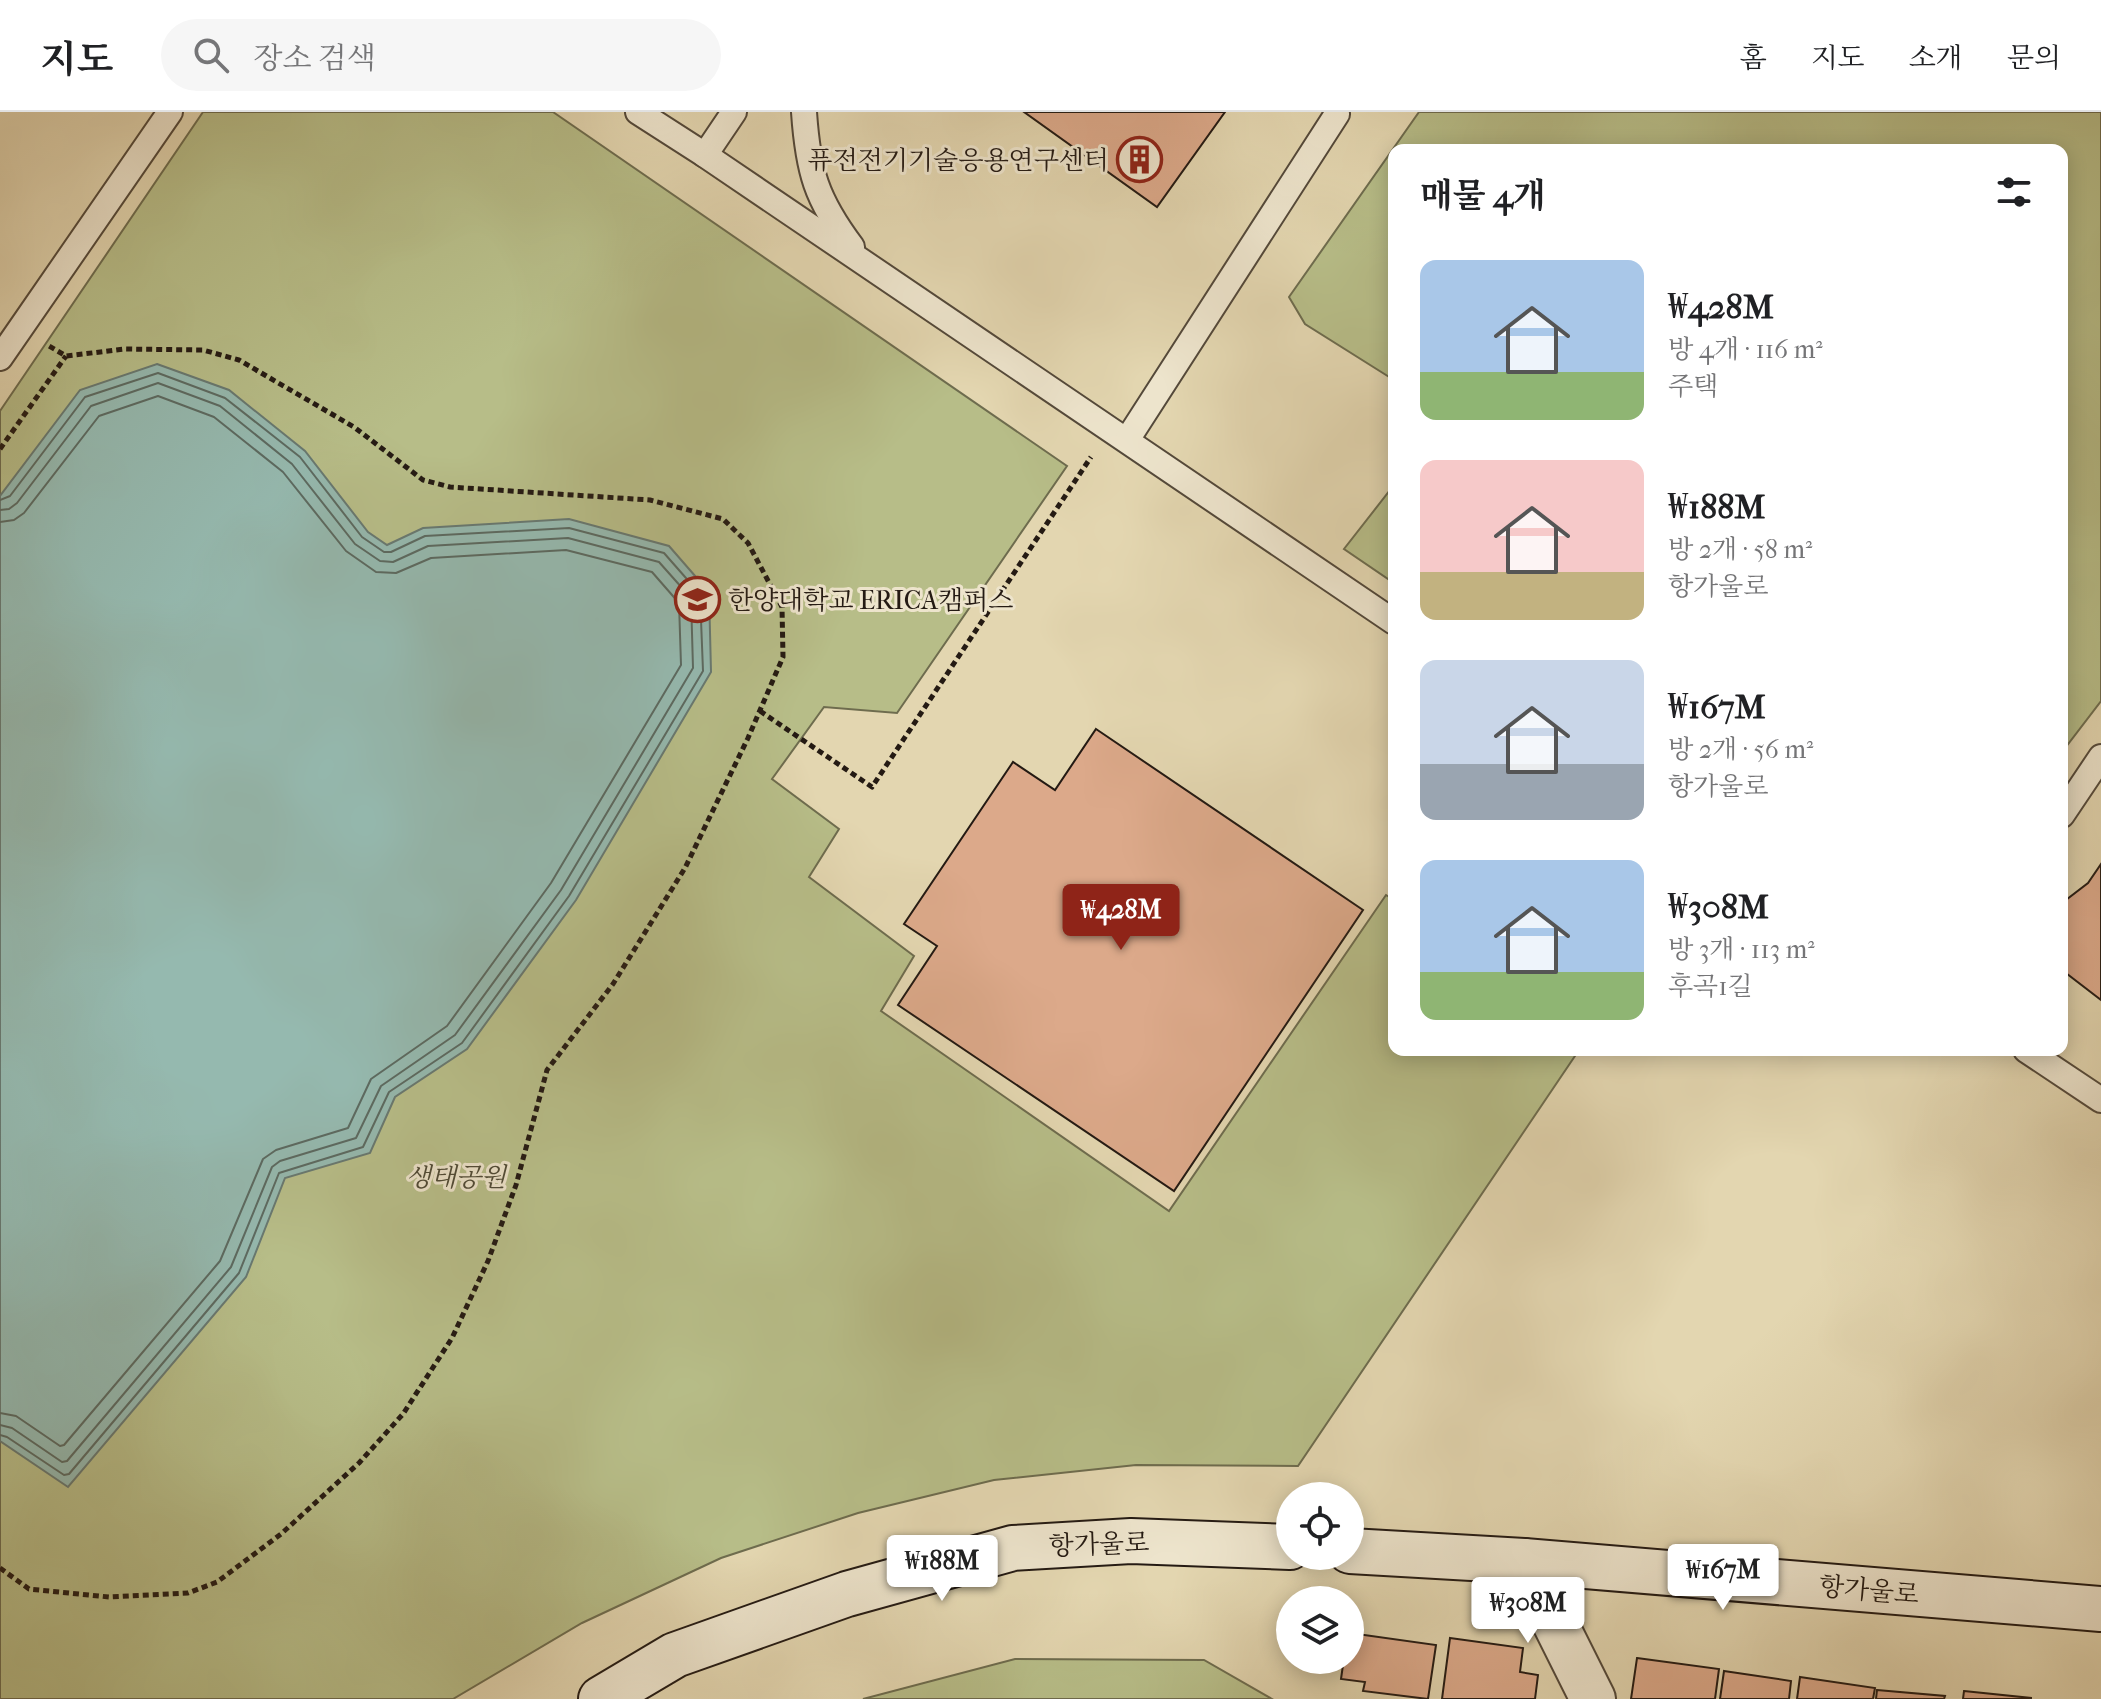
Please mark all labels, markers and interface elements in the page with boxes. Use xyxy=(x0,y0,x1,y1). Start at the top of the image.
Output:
search box xyxy=(161,19,721,91)
icon: search xyxy=(189,33,233,77)
text: 지도 xyxy=(40,37,113,82)
text: 장소 검색 xyxy=(253,41,376,76)
text: 홈 xyxy=(1740,41,1767,74)
text: 지도 xyxy=(1811,41,1865,74)
text: 소개 xyxy=(1909,41,1963,74)
text: 문의 xyxy=(2007,41,2061,74)
building icon: 퓨전전기기술응용연구센터 xyxy=(1116,136,1164,184)
place label: 퓨전전기기술응용연구센터 xyxy=(808,145,1109,176)
icon: filters xyxy=(1992,170,2036,214)
text: 매물 4개 xyxy=(1420,176,1546,216)
text: ₩428M xyxy=(1668,287,1774,327)
icon: home xyxy=(1484,292,1580,388)
text: 방 4개 · 116 m² xyxy=(1668,334,1823,365)
text: 주택 xyxy=(1668,371,1718,402)
text: ₩188M xyxy=(1668,487,1765,527)
icon: home xyxy=(1484,492,1580,588)
text: 방 2개 · 58 m² xyxy=(1668,534,1812,565)
text: 항가울로 xyxy=(1668,571,1768,602)
school or university icon: 한양대학교 ERICA캠퍼스 xyxy=(673,576,721,624)
place label: 한양대학교 ERICA캠퍼스 xyxy=(728,585,1013,616)
text: ₩167M xyxy=(1668,687,1766,727)
icon: home xyxy=(1484,692,1580,788)
text: 방 2개 · 56 m² xyxy=(1668,734,1813,765)
text: 항가울로 xyxy=(1668,771,1768,802)
pin: ₩428M xyxy=(1065,884,1177,952)
text: ₩308M xyxy=(1668,887,1769,927)
icon: home xyxy=(1484,892,1580,988)
text: ₩428M xyxy=(1081,894,1161,925)
text: 방 3개 · 113 m² xyxy=(1668,934,1815,965)
text: 후곡1길 xyxy=(1668,971,1753,1002)
park label: 생태공원 xyxy=(406,1162,508,1193)
map controls xyxy=(1276,1482,1364,1674)
button: locate xyxy=(1276,1482,1364,1570)
street label: 항가울로 xyxy=(1048,1527,1150,1562)
pin: ₩188M xyxy=(886,1535,998,1603)
pin: ₩167M xyxy=(1667,1544,1779,1612)
text: ₩188M xyxy=(905,1545,979,1576)
text: ₩167M xyxy=(1686,1554,1760,1585)
street label: 항가울로 xyxy=(1818,1571,1920,1610)
pin: ₩308M xyxy=(1472,1577,1584,1645)
button: layers xyxy=(1276,1586,1364,1674)
text: ₩308M xyxy=(1489,1587,1567,1618)

